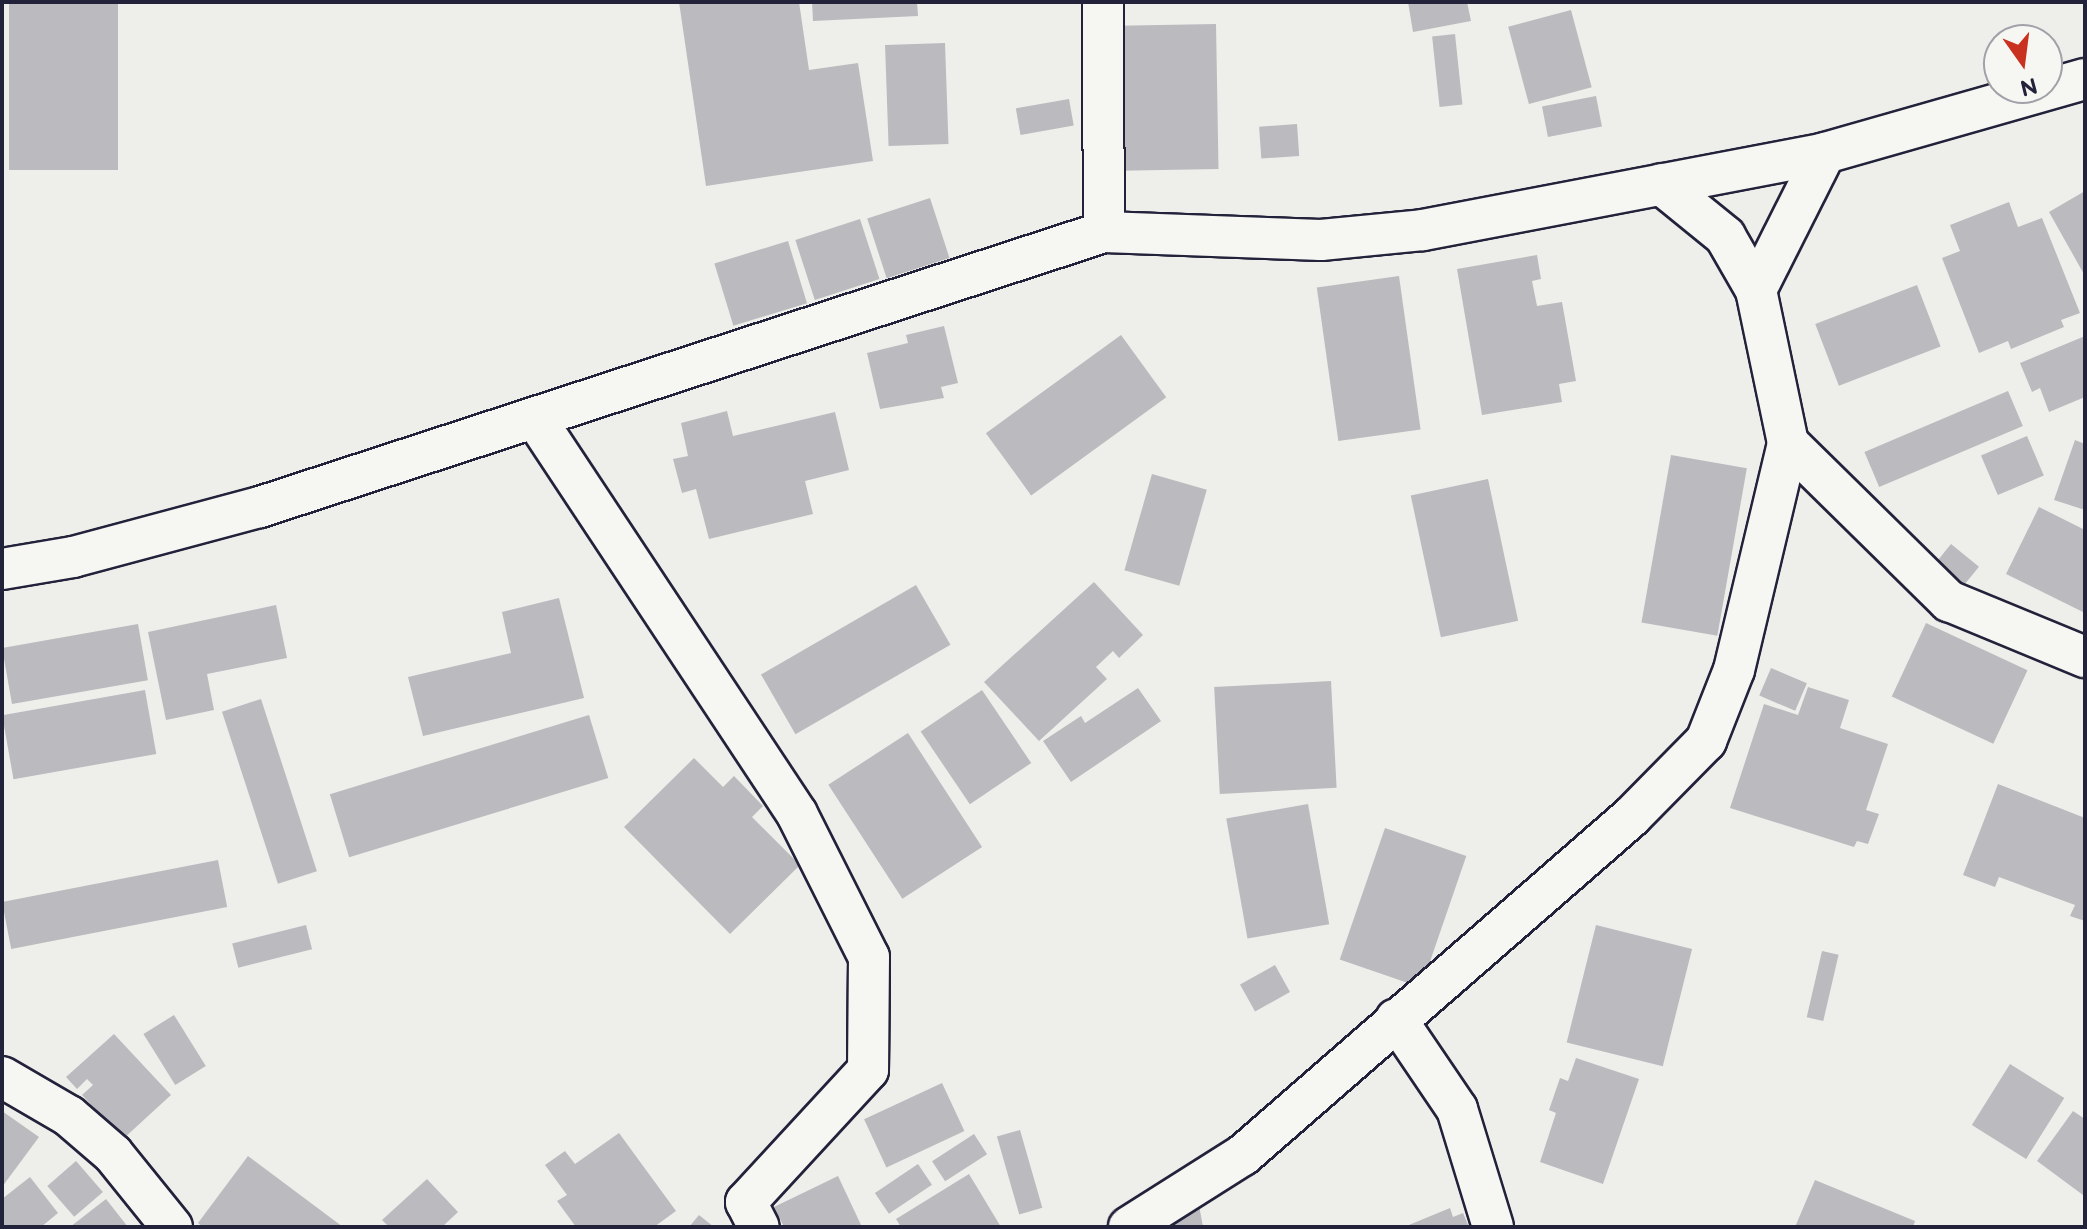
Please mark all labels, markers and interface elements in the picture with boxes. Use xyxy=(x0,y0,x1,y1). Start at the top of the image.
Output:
north arrow xyxy=(1983,24,2063,104)
text: N xyxy=(2017,71,2040,101)

